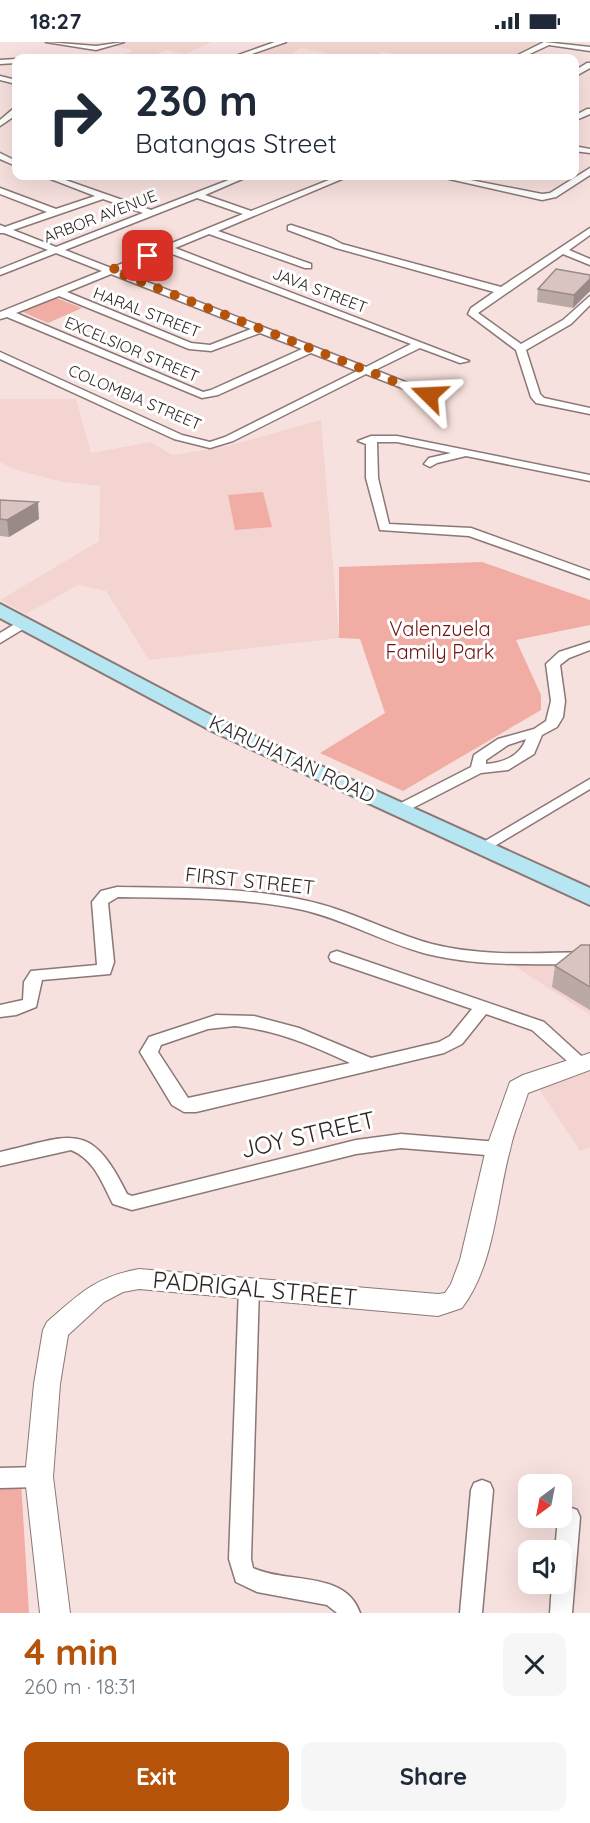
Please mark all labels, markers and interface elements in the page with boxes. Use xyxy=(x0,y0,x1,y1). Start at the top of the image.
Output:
text: 18:27 xyxy=(30,7,81,35)
text: 230 m xyxy=(135,74,258,127)
icon: right xyxy=(36,78,114,156)
text: Batangas Street xyxy=(135,126,337,160)
street label: ARBOR AVENUE xyxy=(41,185,159,247)
pin xyxy=(122,230,173,281)
icon: arrive xyxy=(131,239,164,272)
street label: JAVA STREET xyxy=(270,263,370,317)
street label: HARAL STREET xyxy=(91,282,204,342)
street label: EXCELSIOR STREET xyxy=(62,312,202,386)
street label: COLOMBIA STREET xyxy=(65,360,205,434)
position arrow xyxy=(397,363,461,427)
park label: Valenzuela Family Park xyxy=(385,616,495,664)
street label: KARUHATAN ROAD xyxy=(205,709,379,808)
street label: FIRST STREET xyxy=(184,861,316,900)
street label: JOY STREET xyxy=(238,1104,378,1164)
street label: PADRIGAL STREET xyxy=(151,1264,359,1312)
north arrow xyxy=(518,1474,572,1528)
map controls xyxy=(518,1474,572,1594)
button: sound xyxy=(518,1540,572,1594)
text: 4 min xyxy=(24,1629,118,1674)
button: close xyxy=(503,1633,566,1696)
text: 260 m · 18:31 xyxy=(24,1674,136,1699)
button: Exit xyxy=(24,1742,289,1811)
button: Share xyxy=(301,1742,566,1811)

